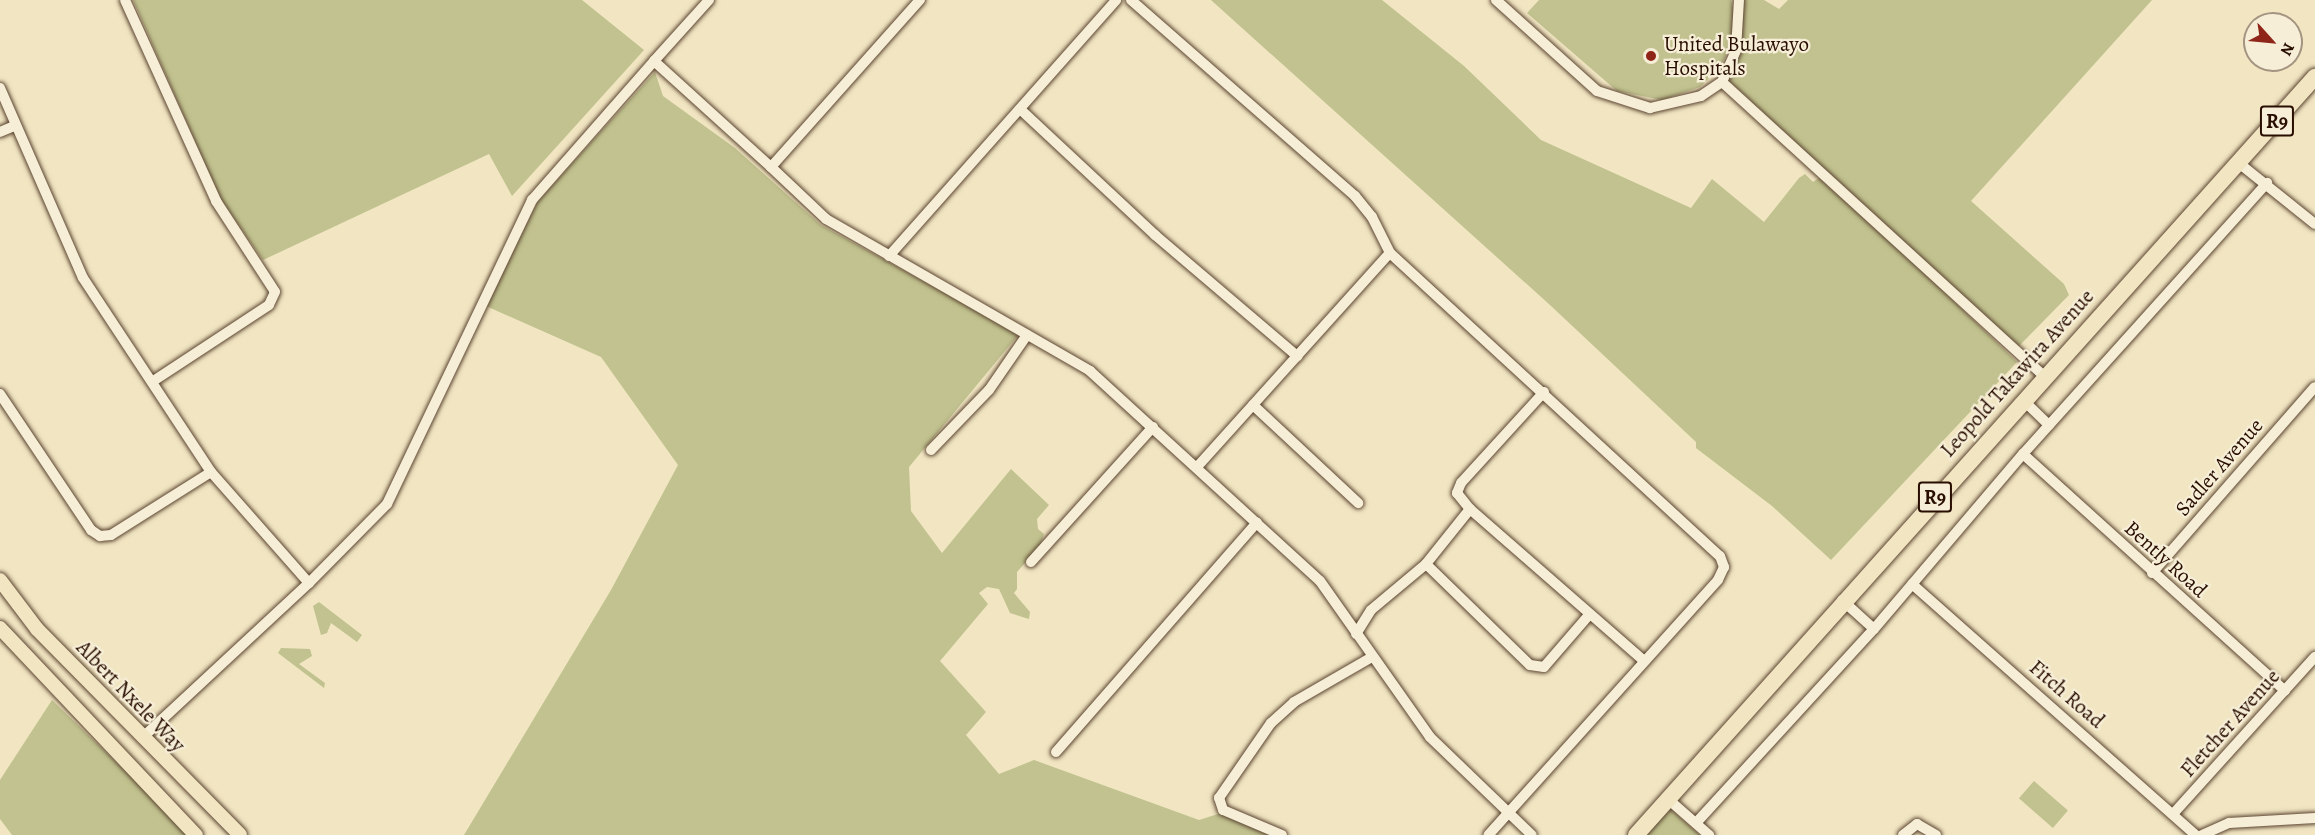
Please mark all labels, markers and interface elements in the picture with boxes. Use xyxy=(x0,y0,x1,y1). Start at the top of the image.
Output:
north arrow xyxy=(2243,12,2303,72)
place label: United Bulawayo Hospitals xyxy=(1664,31,1809,81)
text: N xyxy=(2275,39,2300,59)
marker: United Bulawayo Hospitals xyxy=(1642,47,1660,65)
road number: R9 xyxy=(2259,104,2295,138)
street label: Leopold Takawira Avenue xyxy=(1935,284,2099,462)
street label: Sadler Avenue xyxy=(2170,413,2268,521)
road number: R9 xyxy=(1917,480,1953,514)
street label: Bently Road xyxy=(2119,515,2213,603)
street label: Albert Nxele Way xyxy=(71,635,191,757)
street label: Fitch Road xyxy=(2024,655,2110,733)
street label: Fletcher Avenue xyxy=(2175,664,2285,782)

